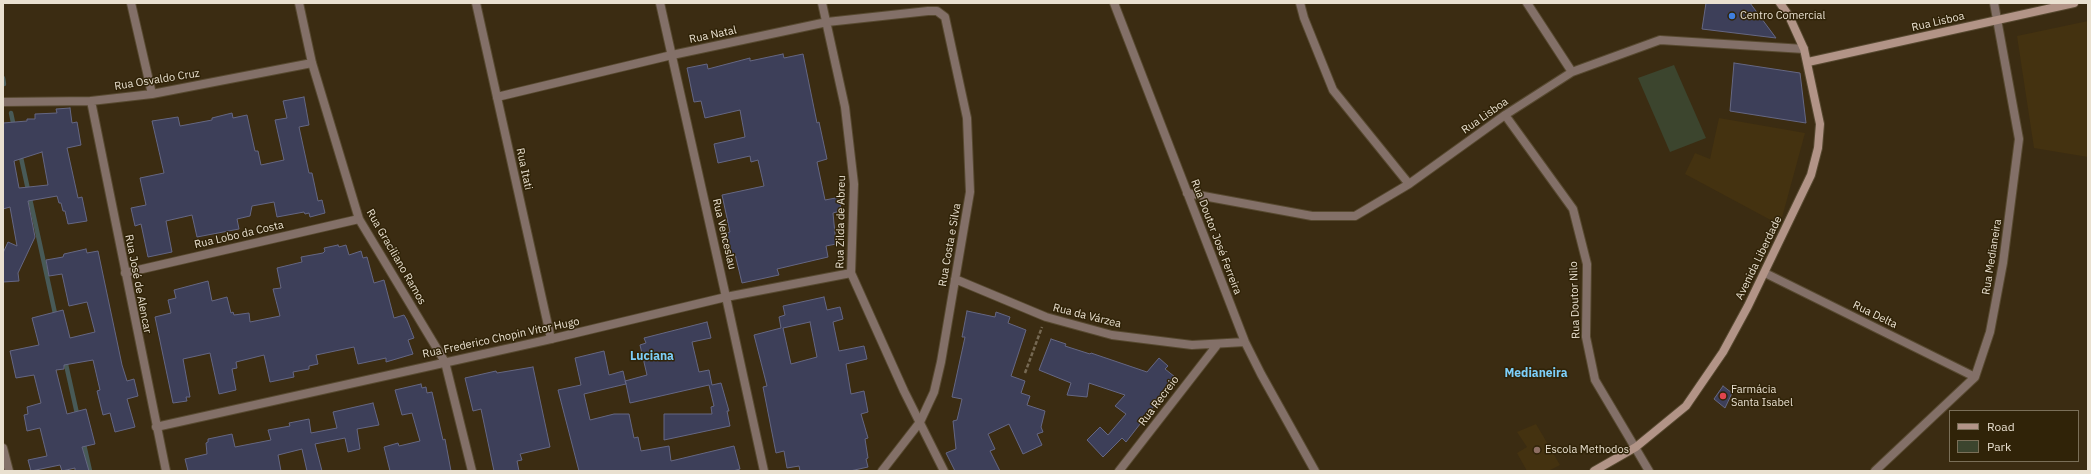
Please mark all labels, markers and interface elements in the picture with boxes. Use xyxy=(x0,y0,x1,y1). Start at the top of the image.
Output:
place label: Centro Comercial xyxy=(1740,9,1825,23)
street label: Rua Lisboa xyxy=(1910,10,1966,34)
marker: Centro Comercial xyxy=(1727,11,1737,21)
street label: Rua Natal xyxy=(688,24,738,46)
street label: Rua Osvaldo Cruz xyxy=(113,67,201,93)
street label: Rua Lisboa xyxy=(1459,95,1511,137)
street label: Rua Itati xyxy=(513,147,535,191)
street label: Rua Zilda de Abreu xyxy=(834,175,848,269)
street label: Rua Doutor José Ferreira xyxy=(1188,177,1244,297)
street label: Rua Venceslau xyxy=(709,197,739,271)
street label: Rua Costa e Silva xyxy=(936,202,964,288)
street label: Rua Graciliano Ramos xyxy=(363,207,429,307)
street label: Avenida Liberdade xyxy=(1733,214,1785,302)
street label: Rua Lobo da Costa xyxy=(193,218,285,252)
street label: Rua Medianeira xyxy=(1979,218,2005,296)
street label: Rua José de Alencar xyxy=(122,234,154,334)
street label: Rua Doutor Nilo xyxy=(1567,261,1583,339)
street label: Rua Delta xyxy=(1851,299,1899,331)
street label: Rua da Várzea xyxy=(1052,301,1122,331)
street label: Rua Frederico Chopin Vitor Hugo xyxy=(421,315,581,361)
district label: Luciana xyxy=(630,350,674,364)
district label: Medianeira xyxy=(1505,367,1567,381)
street label: Rua Recreio xyxy=(1136,373,1182,429)
place label: Farmácia Santa Isabel xyxy=(1731,383,1793,409)
marker: Farmácia Santa Isabel xyxy=(1718,391,1728,401)
legend xyxy=(1949,410,2079,462)
text: Road xyxy=(1987,419,2015,434)
text: Park xyxy=(1987,439,2011,454)
place label: Escola Methodos xyxy=(1545,443,1629,457)
marker: Escola Methodos xyxy=(1532,445,1542,455)

